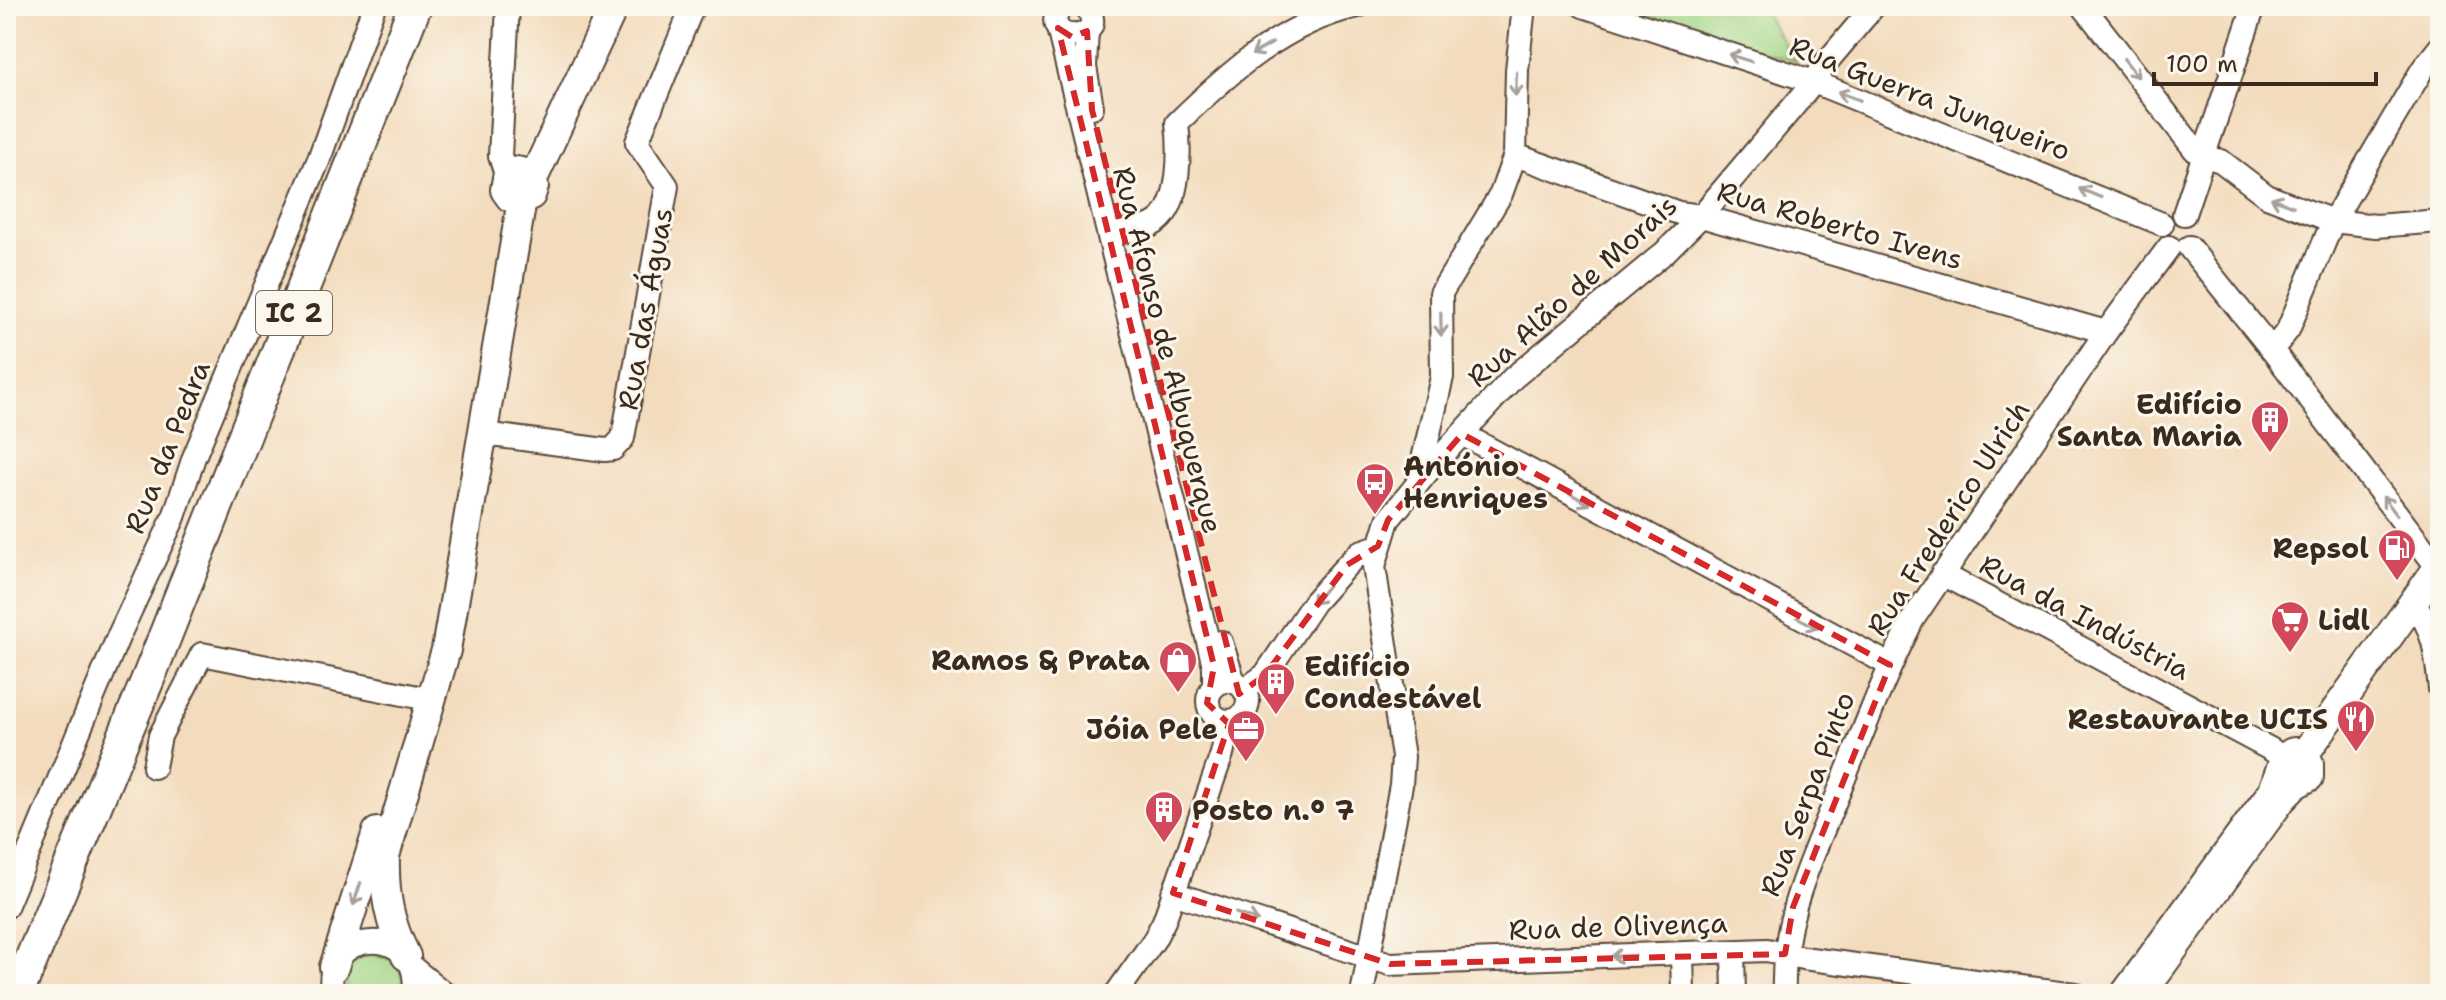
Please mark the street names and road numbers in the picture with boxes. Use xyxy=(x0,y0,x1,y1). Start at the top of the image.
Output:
street label: Rua Guerra Junqueiro xyxy=(1784,27,2076,169)
street label: Rua Afonso de Albuquerque xyxy=(1104,163,1232,537)
street label: Rua Roberto Ivens xyxy=(1713,172,1967,278)
street label: Rua Alão de Morais xyxy=(1459,187,1685,395)
street label: Rua das Águas xyxy=(609,205,681,413)
road number: IC 2 xyxy=(256,291,332,335)
street label: Rua da Pedra xyxy=(115,355,219,539)
street label: Rua Frederico Ulrich xyxy=(1858,393,2038,643)
street label: Rua da Indústria xyxy=(1973,545,2197,689)
street label: Rua Serpa Pinto xyxy=(1751,686,1863,902)
street label: Rua de Olivença xyxy=(1508,903,1728,949)

